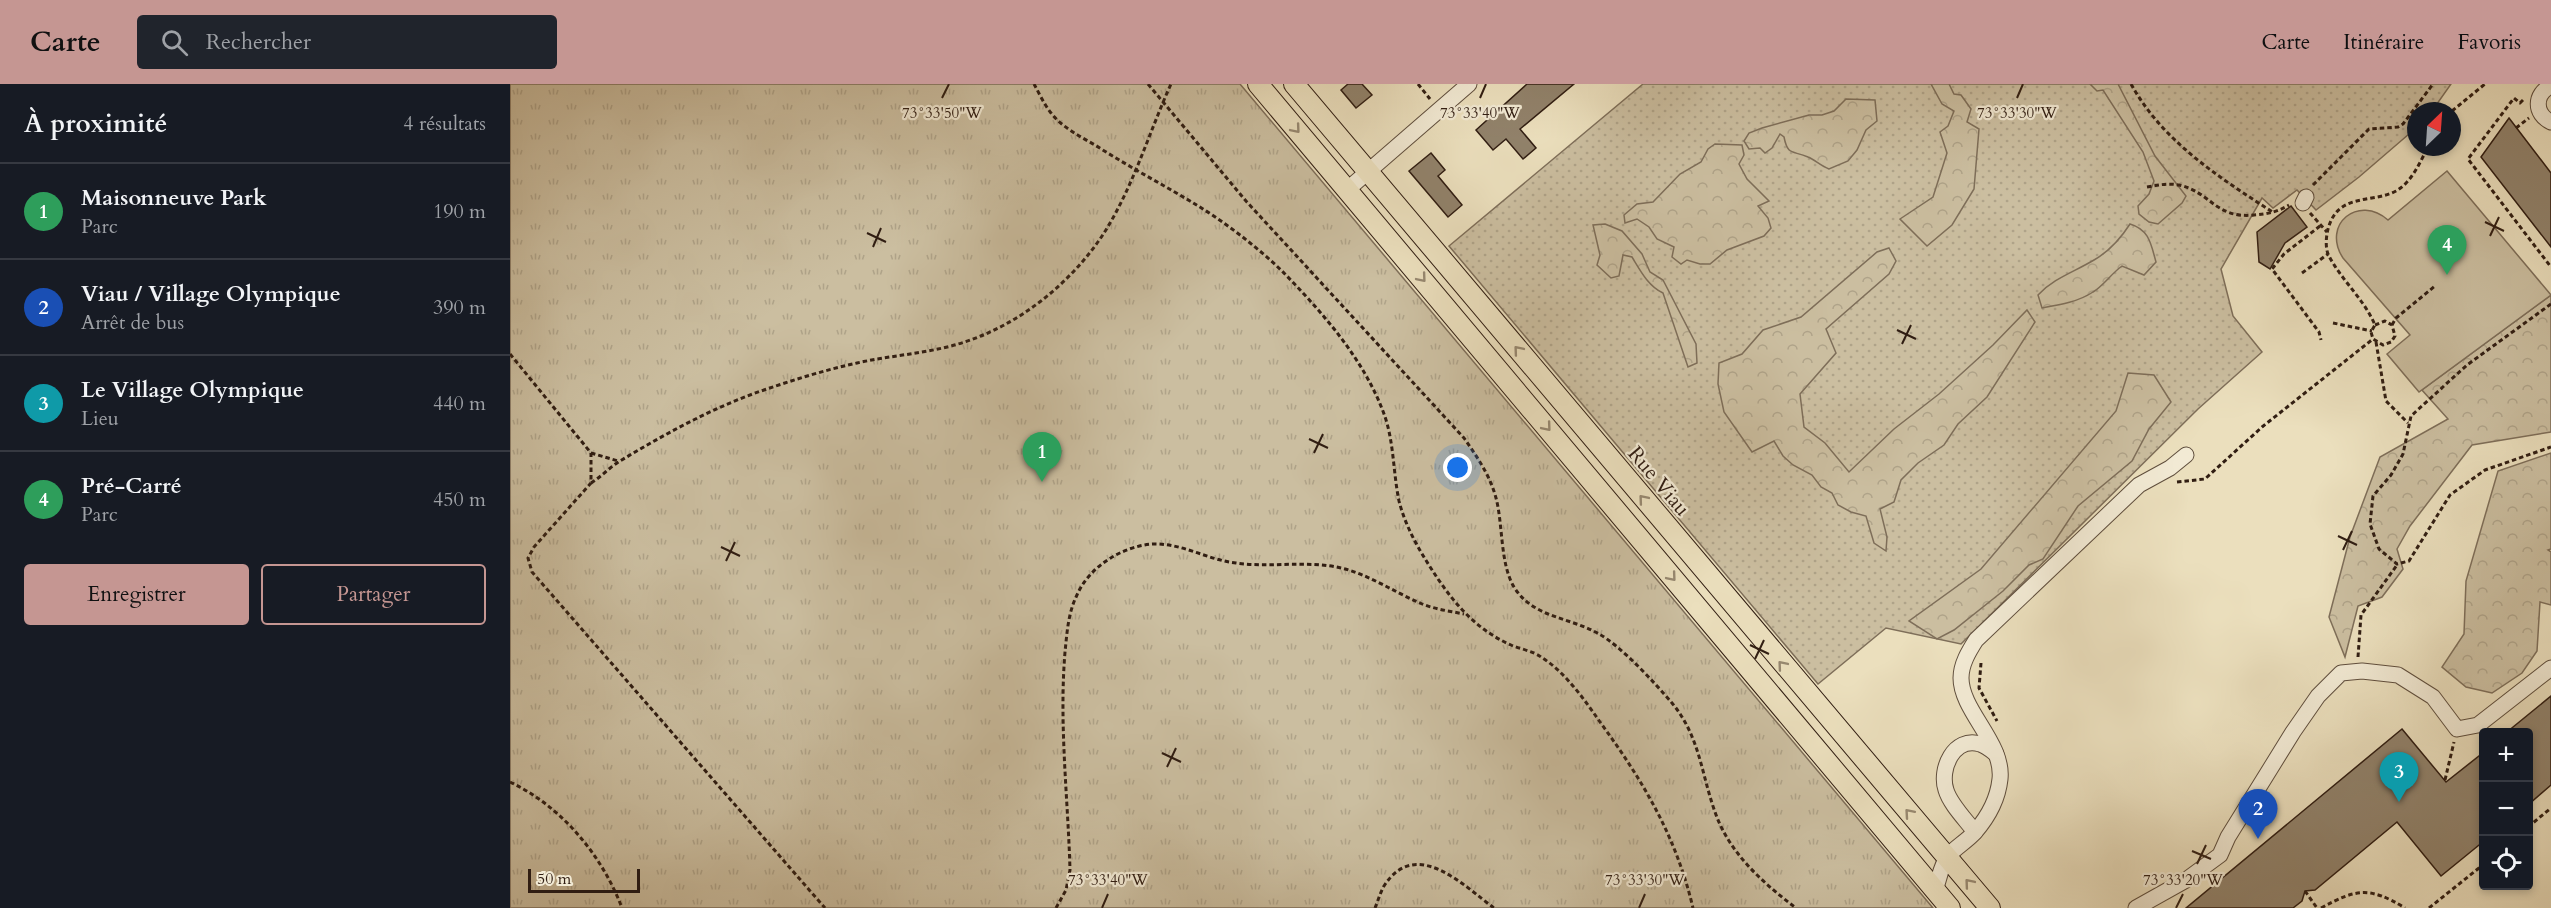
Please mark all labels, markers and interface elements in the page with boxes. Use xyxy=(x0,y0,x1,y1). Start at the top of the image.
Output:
search box xyxy=(137,15,557,69)
text: Carte xyxy=(30,23,101,61)
icon: search xyxy=(158,26,191,59)
text: Rechercher xyxy=(206,27,311,57)
text: Carte xyxy=(2261,28,2310,57)
text: Itinéraire xyxy=(2343,28,2424,57)
text: Favoris xyxy=(2457,28,2521,57)
north arrow xyxy=(2407,102,2461,156)
text: 73°33'50"W xyxy=(902,103,982,123)
text: 73°33'40"W xyxy=(1440,103,1520,123)
text: 73°33'30"W xyxy=(1977,103,2057,123)
text: À proximité xyxy=(24,106,167,141)
text: 4 résultats xyxy=(403,110,486,137)
one-way arrow xyxy=(1289,122,1300,133)
text: Maisonneuve Park xyxy=(81,183,267,213)
text: 1 xyxy=(38,198,49,225)
text: 190 m xyxy=(433,198,486,225)
text: Parc xyxy=(81,213,118,240)
pin: 4 xyxy=(2428,226,2466,275)
one-way arrow xyxy=(1414,271,1425,282)
text: Viau / Village Olympique xyxy=(81,279,341,309)
text: 2 xyxy=(38,294,49,321)
text: 390 m xyxy=(433,294,486,321)
text: Arrêt de bus xyxy=(81,309,184,336)
one-way arrow xyxy=(1514,346,1525,357)
text: Le Village Olympique xyxy=(81,375,304,405)
text: 3 xyxy=(38,390,49,417)
text: 440 m xyxy=(433,390,486,417)
text: Lieu xyxy=(81,405,119,432)
one-way arrow xyxy=(1540,420,1551,431)
pin: 1 xyxy=(1022,432,1062,482)
street label: Rue Viau xyxy=(1621,440,1696,523)
your location xyxy=(1443,453,1472,482)
text: Pré-Carré xyxy=(81,471,182,501)
text: 4 xyxy=(38,486,49,513)
text: 450 m xyxy=(433,486,486,513)
one-way arrow xyxy=(1640,495,1651,506)
text: Parc xyxy=(81,501,118,528)
button: Enregistrer xyxy=(24,564,249,625)
button: Partager xyxy=(261,564,486,625)
one-way arrow xyxy=(1665,570,1676,581)
one-way arrow xyxy=(1778,661,1789,672)
map controls xyxy=(2479,728,2533,890)
button: + xyxy=(2479,728,2533,782)
pin: 3 xyxy=(2380,752,2418,802)
button: − xyxy=(2479,782,2533,836)
pin: 2 xyxy=(2238,790,2278,839)
one-way arrow xyxy=(1905,809,1916,820)
button: locate xyxy=(2479,836,2533,890)
scale bar xyxy=(528,866,640,894)
text: 50 m xyxy=(537,868,571,890)
text: 73°33'40"W xyxy=(1068,870,1148,890)
text: 73°33'30"W xyxy=(1605,870,1685,890)
text: 73°33'20"W xyxy=(2143,870,2223,890)
one-way arrow xyxy=(1965,879,1976,890)

